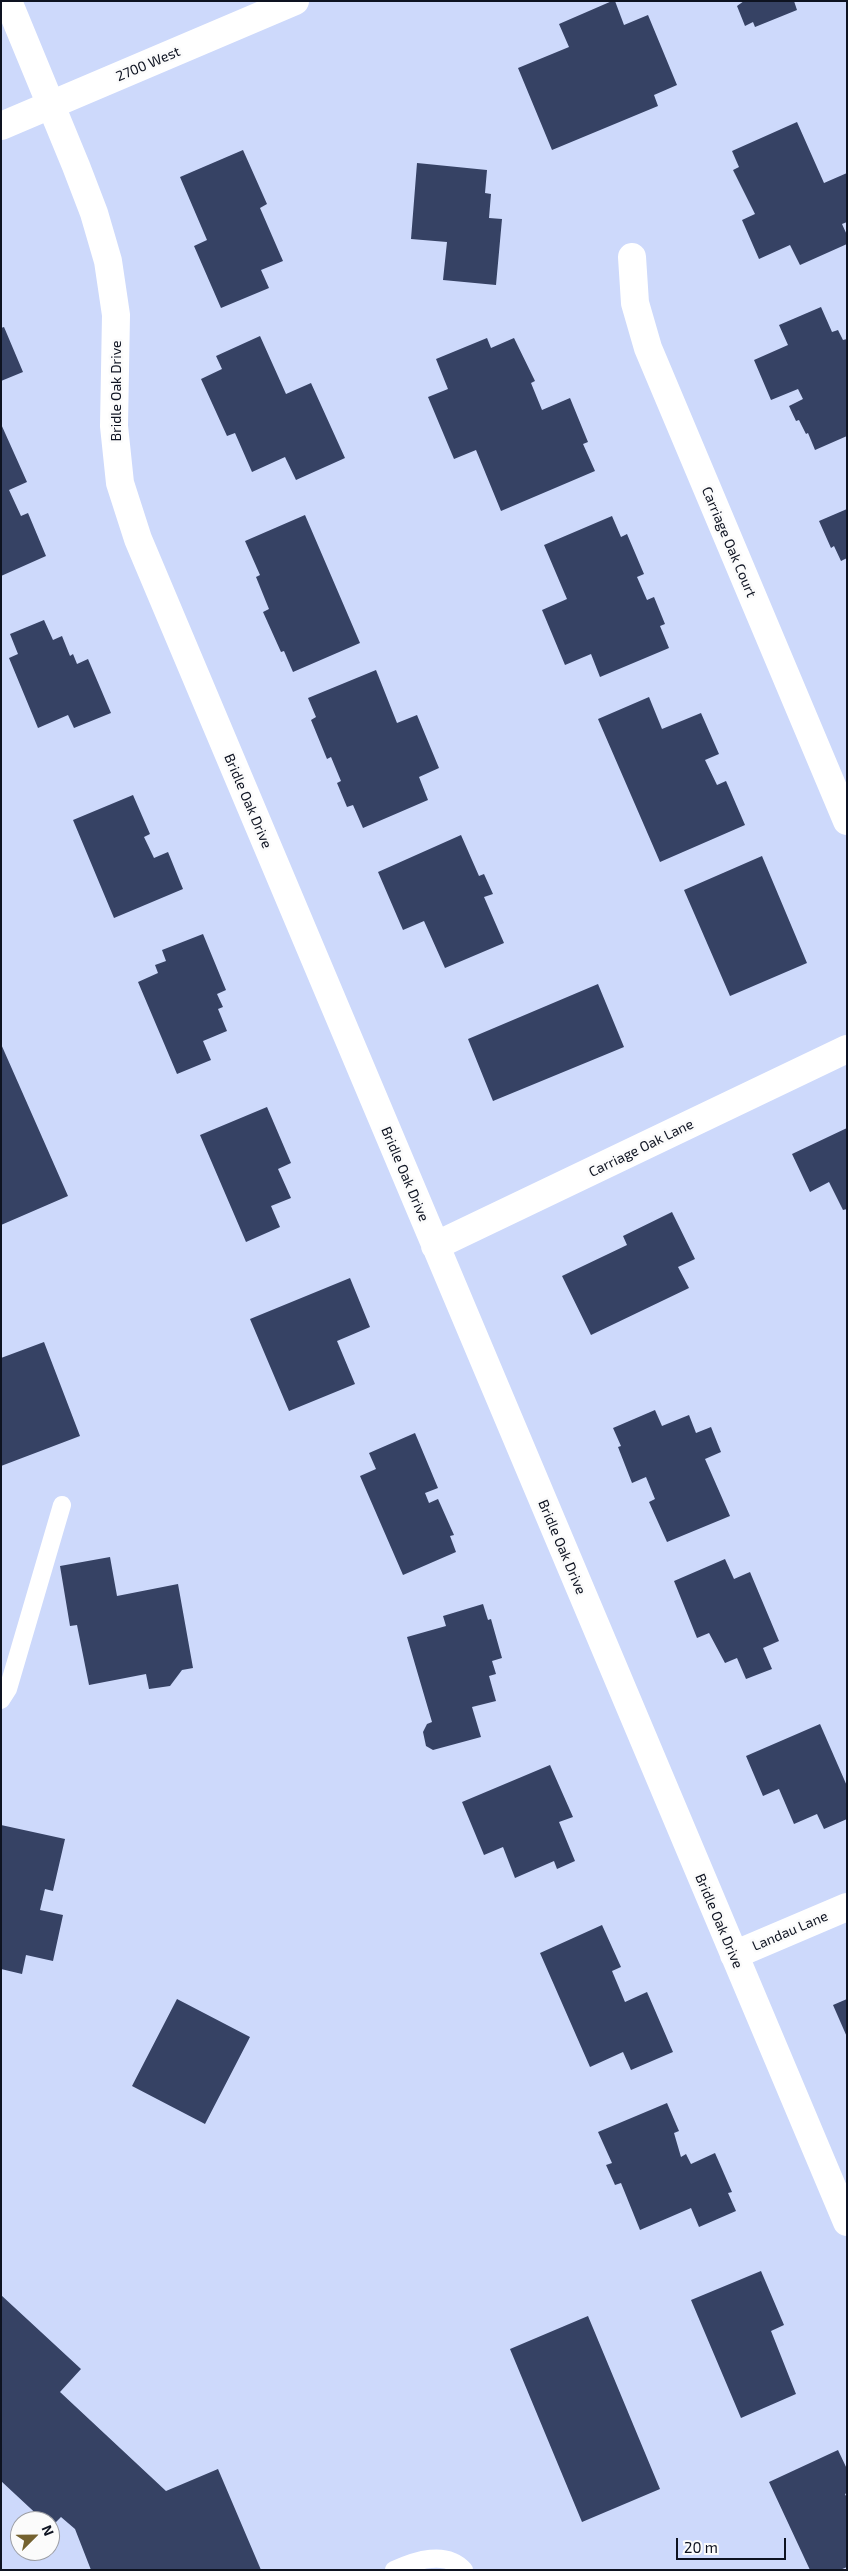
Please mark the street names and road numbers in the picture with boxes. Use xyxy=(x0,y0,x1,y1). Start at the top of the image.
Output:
street label: 2700 West xyxy=(113,43,183,85)
street label: Bridle Oak Drive xyxy=(108,340,124,442)
street label: Carriage Oak Court xyxy=(698,484,760,600)
street label: Bridle Oak Drive xyxy=(221,751,275,851)
street label: Carriage Oak Lane xyxy=(586,1115,696,1181)
street label: Bridle Oak Drive xyxy=(378,1124,432,1224)
street label: Bridle Oak Drive xyxy=(535,1497,589,1597)
street label: Bridle Oak Drive xyxy=(692,1871,746,1971)
street label: Landau Lane xyxy=(750,1908,830,1954)

